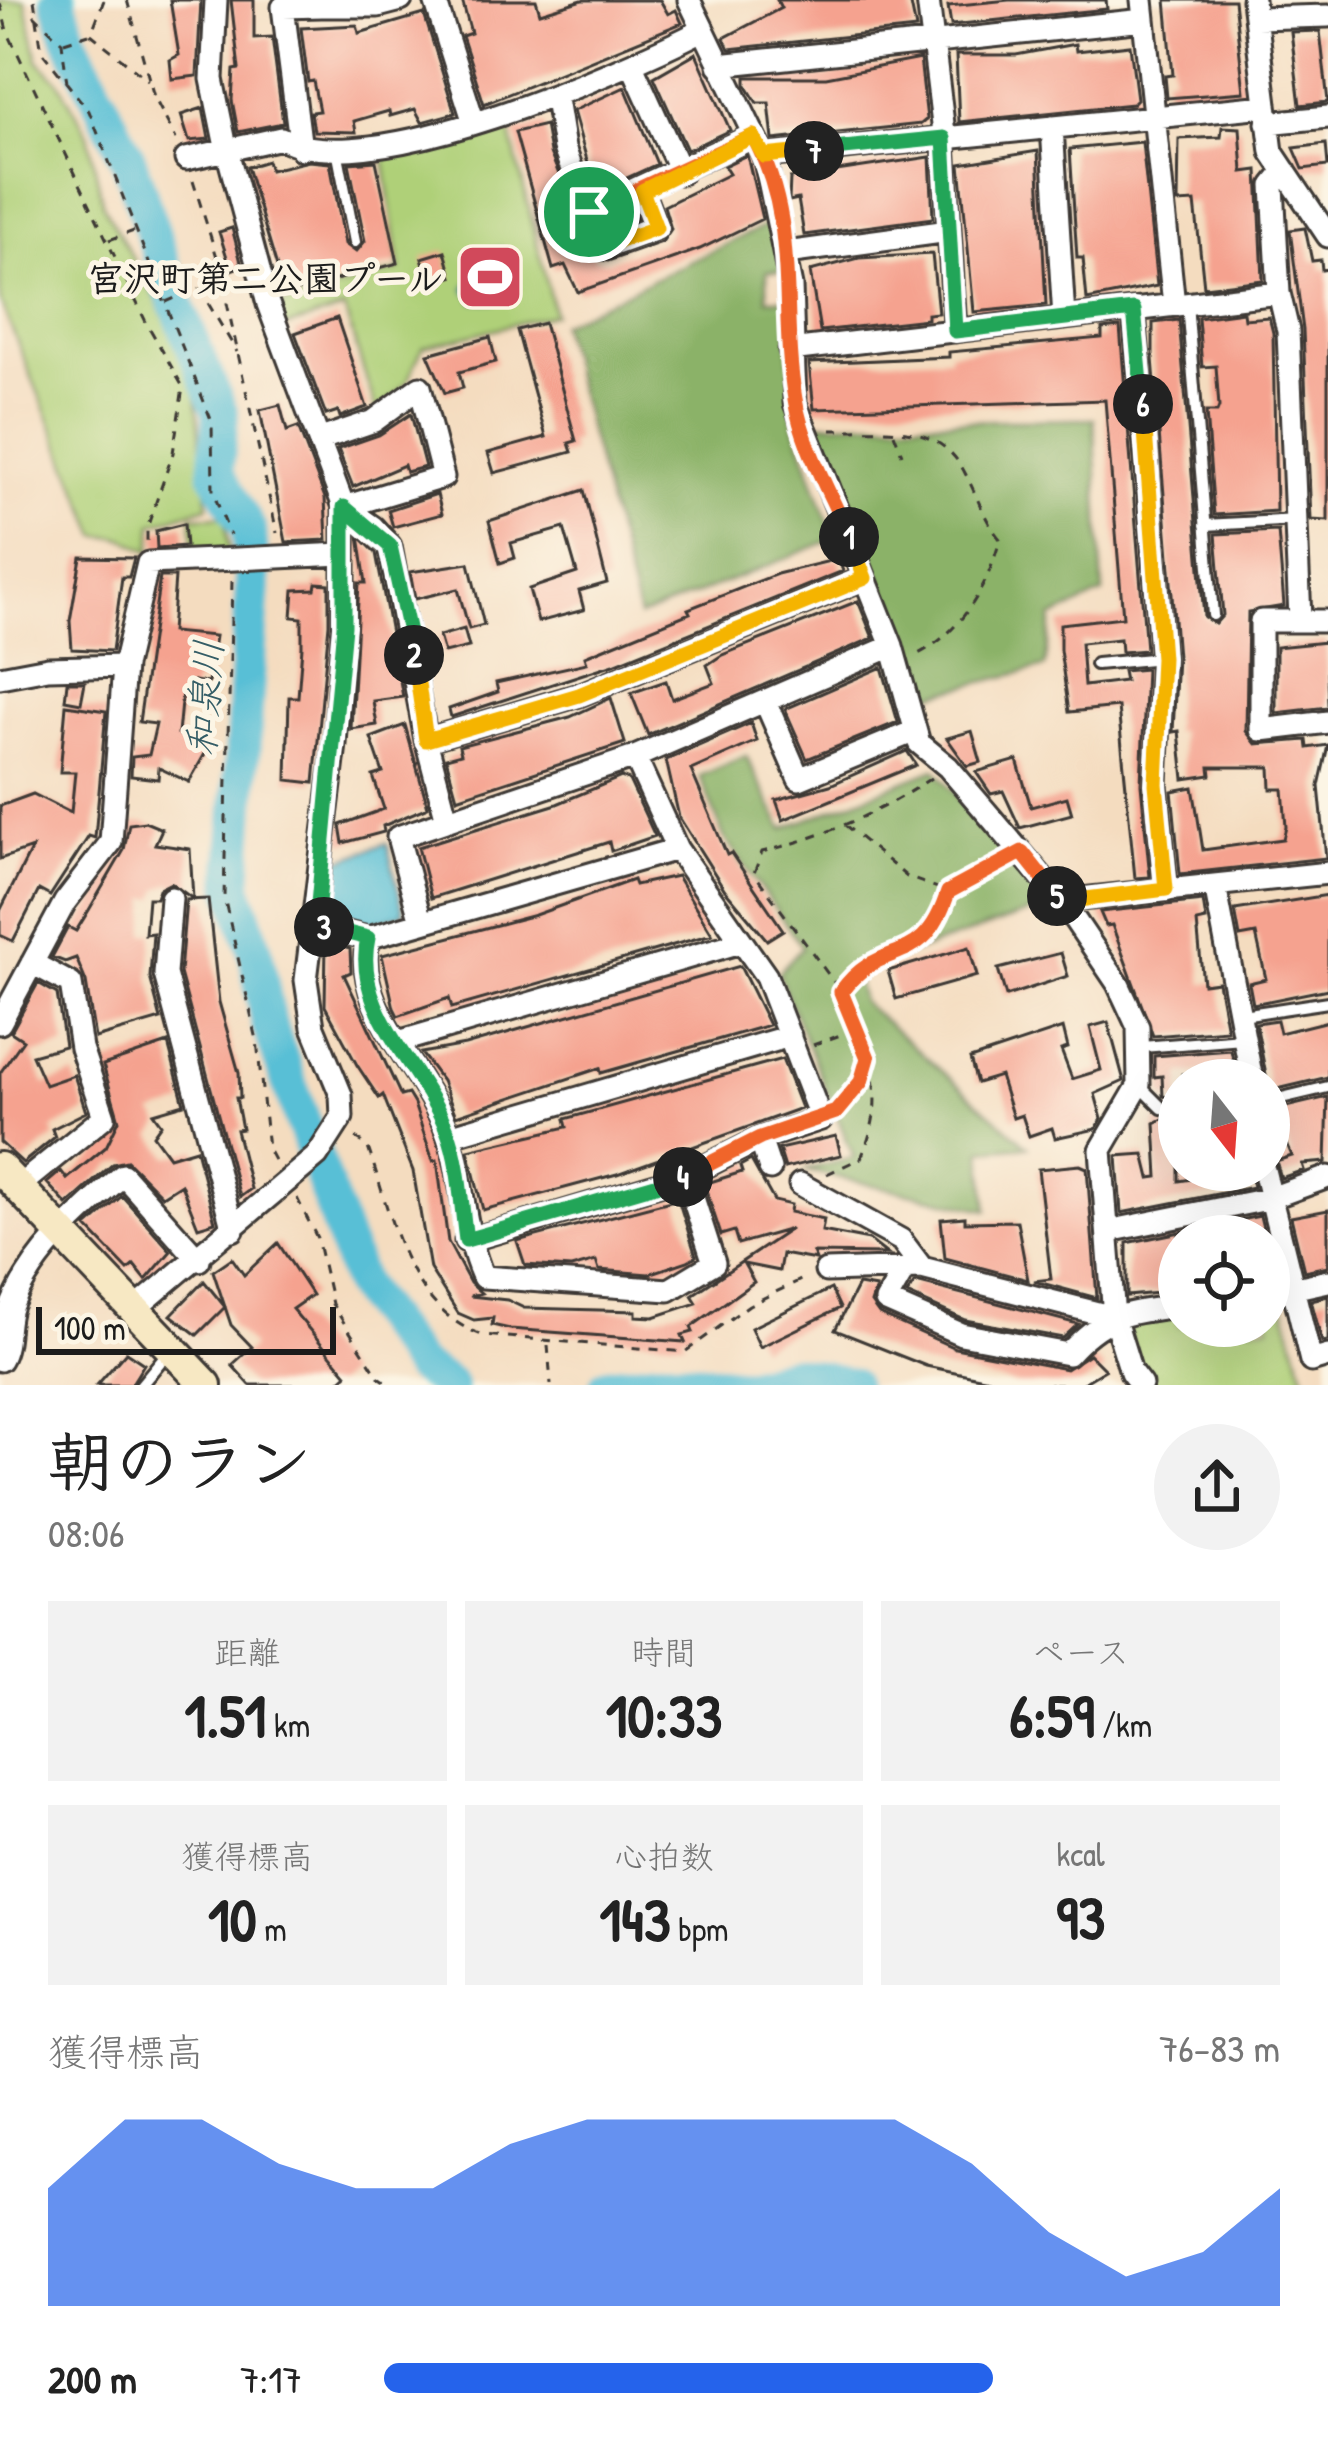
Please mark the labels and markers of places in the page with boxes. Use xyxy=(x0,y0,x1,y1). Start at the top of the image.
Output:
pin: 7 xyxy=(784,121,844,181)
pin xyxy=(538,161,640,263)
sports icon: 宮沢町第二公園プール xyxy=(455,242,525,312)
place label: 宮沢町第二公園プール xyxy=(88,253,444,302)
pin: 6 xyxy=(1113,374,1173,434)
pin: 1 xyxy=(819,507,879,567)
pin: 2 xyxy=(384,625,444,685)
pin: 5 xyxy=(1027,866,1087,926)
pin: 3 xyxy=(294,897,354,957)
pin: 4 xyxy=(653,1147,713,1207)

